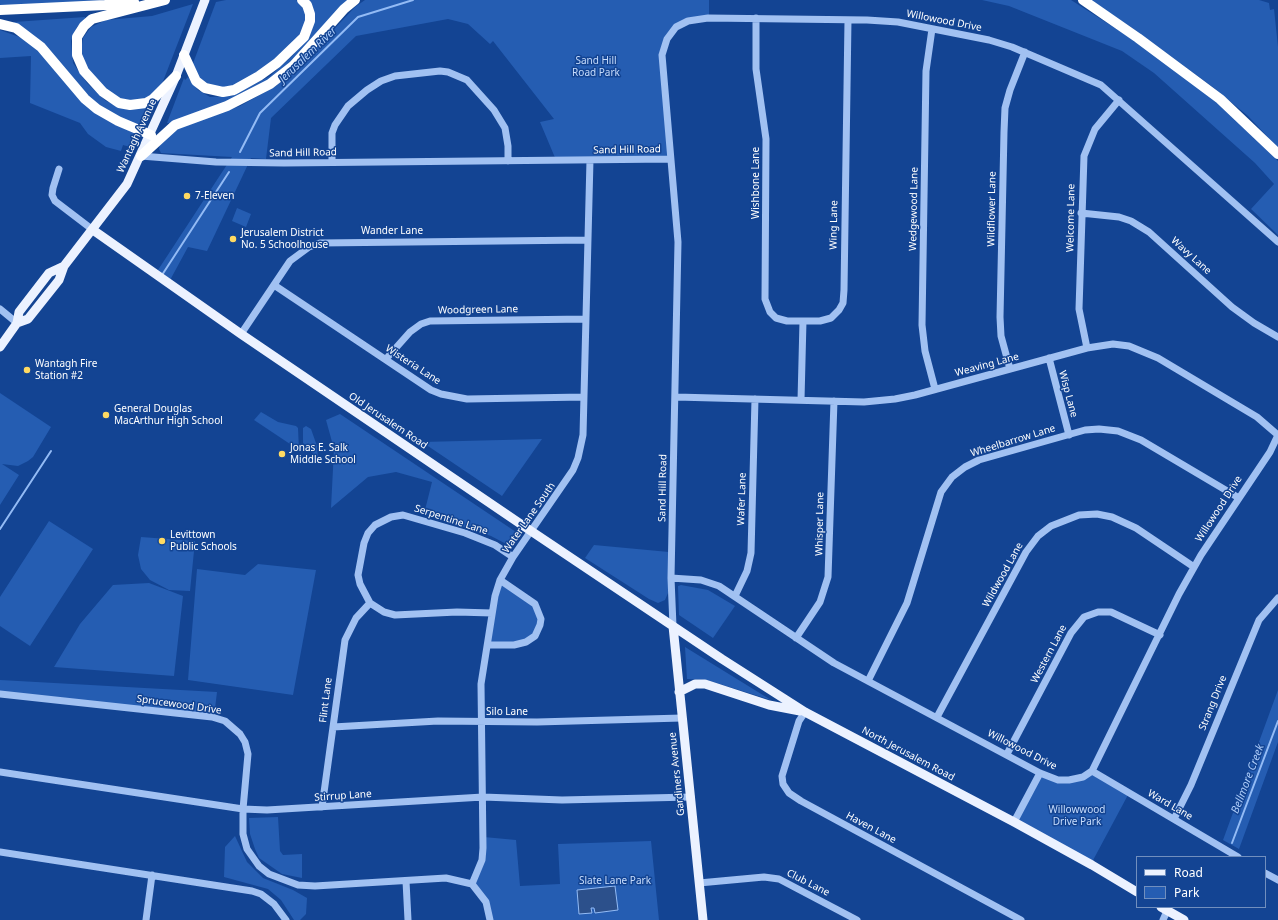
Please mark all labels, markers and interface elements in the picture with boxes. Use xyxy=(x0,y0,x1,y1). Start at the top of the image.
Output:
street label: Willowood Drive xyxy=(905,8,983,34)
water label: Jerusalem River xyxy=(276,24,340,86)
park label: Sand Hill Road Park xyxy=(572,55,620,78)
street label: Wantagh Avenue xyxy=(115,97,159,175)
street label: Sand Hill Road xyxy=(593,143,661,157)
street label: Sand Hill Road xyxy=(269,146,337,160)
street label: Wishbone Lane xyxy=(750,147,762,219)
street label: Wedgewood Lane xyxy=(907,167,921,251)
street label: Wildflower Lane xyxy=(985,171,999,247)
street label: Welcome Lane xyxy=(1064,184,1078,252)
place label: 7-Eleven xyxy=(195,190,234,202)
marker: 7-Eleven xyxy=(182,191,192,201)
street label: Wing Lane xyxy=(828,200,840,250)
street label: Wander Lane xyxy=(361,225,423,237)
place label: Jerusalem District No. 5 Schoolhouse xyxy=(241,227,328,250)
marker: Jerusalem District No. 5 Schoolhouse xyxy=(228,234,238,244)
street label: Wavy Lane xyxy=(1168,235,1214,277)
street label: Woodgreen Lane xyxy=(438,303,518,317)
street label: Wisteria Lane xyxy=(383,343,443,387)
street label: Weaving Lane xyxy=(954,351,1020,379)
place label: Wantagh Fire Station #2 xyxy=(35,358,97,382)
marker: Wantagh Fire Station #2 xyxy=(22,365,32,375)
street label: Wisp Lane xyxy=(1056,369,1080,419)
street label: Old Jerusalem Road xyxy=(346,390,430,452)
place label: General Douglas MacArthur High School xyxy=(114,403,223,426)
marker: General Douglas MacArthur High School xyxy=(101,410,111,420)
street label: Wheelbarrow Lane xyxy=(969,422,1057,460)
place label: Jonas E. Salk Middle School xyxy=(290,442,356,466)
marker: Jonas E. Salk Middle School xyxy=(277,449,287,459)
street label: Sand Hill Road xyxy=(656,454,670,522)
street label: Wafer Lane xyxy=(735,472,749,526)
street label: Willowood Drive xyxy=(1193,474,1245,544)
street label: Water Lane South xyxy=(500,480,558,556)
street label: Whisper Lane xyxy=(813,492,827,556)
street label: Serpentine Lane xyxy=(413,502,489,538)
place label: Levittown Public Schools xyxy=(170,529,237,552)
marker: Levittown Public Schools xyxy=(157,536,167,546)
street label: Wildwood Lane xyxy=(980,541,1026,609)
street label: Western Lane xyxy=(1029,623,1069,685)
street label: Strang Drive xyxy=(1197,674,1229,732)
street label: Flint Lane xyxy=(317,677,335,723)
street label: Sprucewood Drive xyxy=(136,693,222,717)
street label: Silo Lane xyxy=(486,706,528,718)
street label: North Jerusalem Road xyxy=(860,724,956,784)
street label: Willowood Drive xyxy=(985,727,1059,773)
street label: Gardiners Avenue xyxy=(667,732,687,816)
water label: Bellmore Creek xyxy=(1229,742,1267,816)
street label: Ward Lane xyxy=(1145,787,1195,823)
street label: Stirrup Lane xyxy=(314,788,372,804)
park label: Willowwood Drive Park xyxy=(1049,804,1105,828)
street label: Haven Lane xyxy=(844,810,898,846)
legend xyxy=(1136,856,1266,908)
text: Road xyxy=(1174,864,1203,881)
street label: Club Lane xyxy=(785,867,831,899)
park label: Slate Lane Park xyxy=(579,875,651,887)
text: Park xyxy=(1174,884,1199,901)

